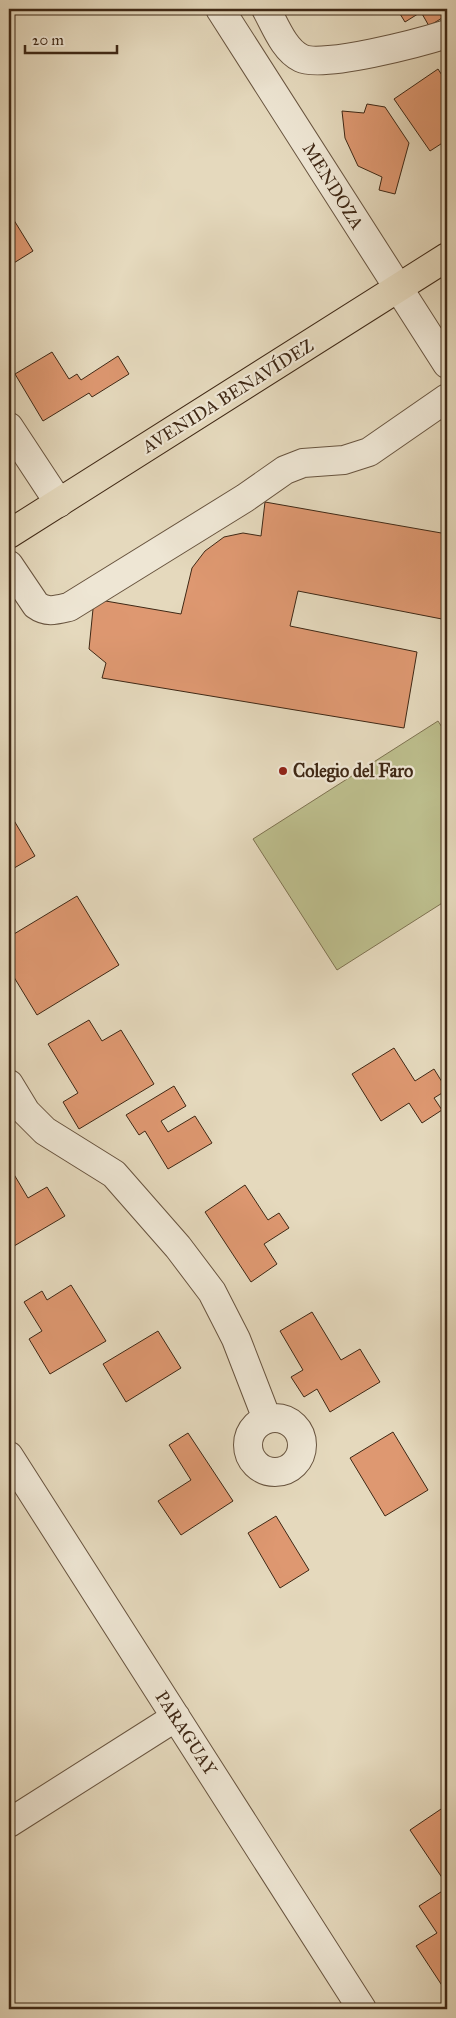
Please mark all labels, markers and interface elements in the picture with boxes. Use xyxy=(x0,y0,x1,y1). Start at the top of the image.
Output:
scale bar xyxy=(25,22,118,54)
text: 20 m xyxy=(32,31,64,49)
street label: MENDOZA xyxy=(298,139,368,233)
street label: AVENIDA BENAVÍDEZ xyxy=(136,333,318,458)
place label: Colegio del Faro xyxy=(293,760,413,783)
marker: Colegio del Faro xyxy=(277,765,289,777)
street label: PARAGUAY xyxy=(151,1687,222,1780)

